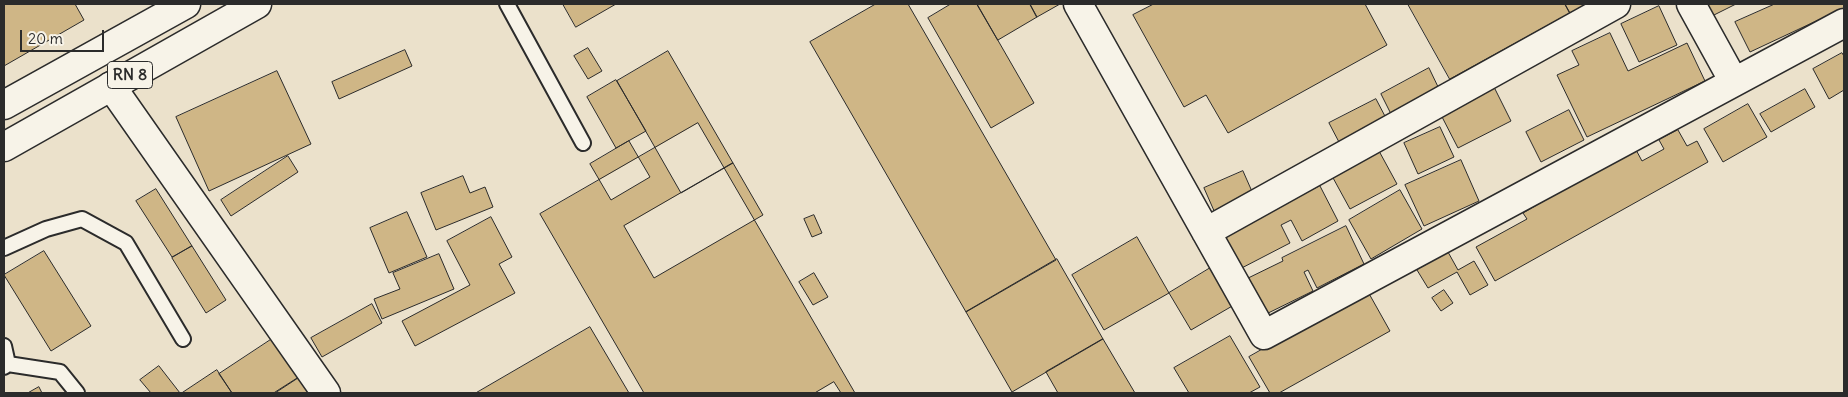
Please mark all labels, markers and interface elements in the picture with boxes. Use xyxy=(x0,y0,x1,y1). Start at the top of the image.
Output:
scale bar xyxy=(22,20,106,52)
text: 20 m xyxy=(28,29,63,48)
road number: RN 8 xyxy=(108,62,152,88)

